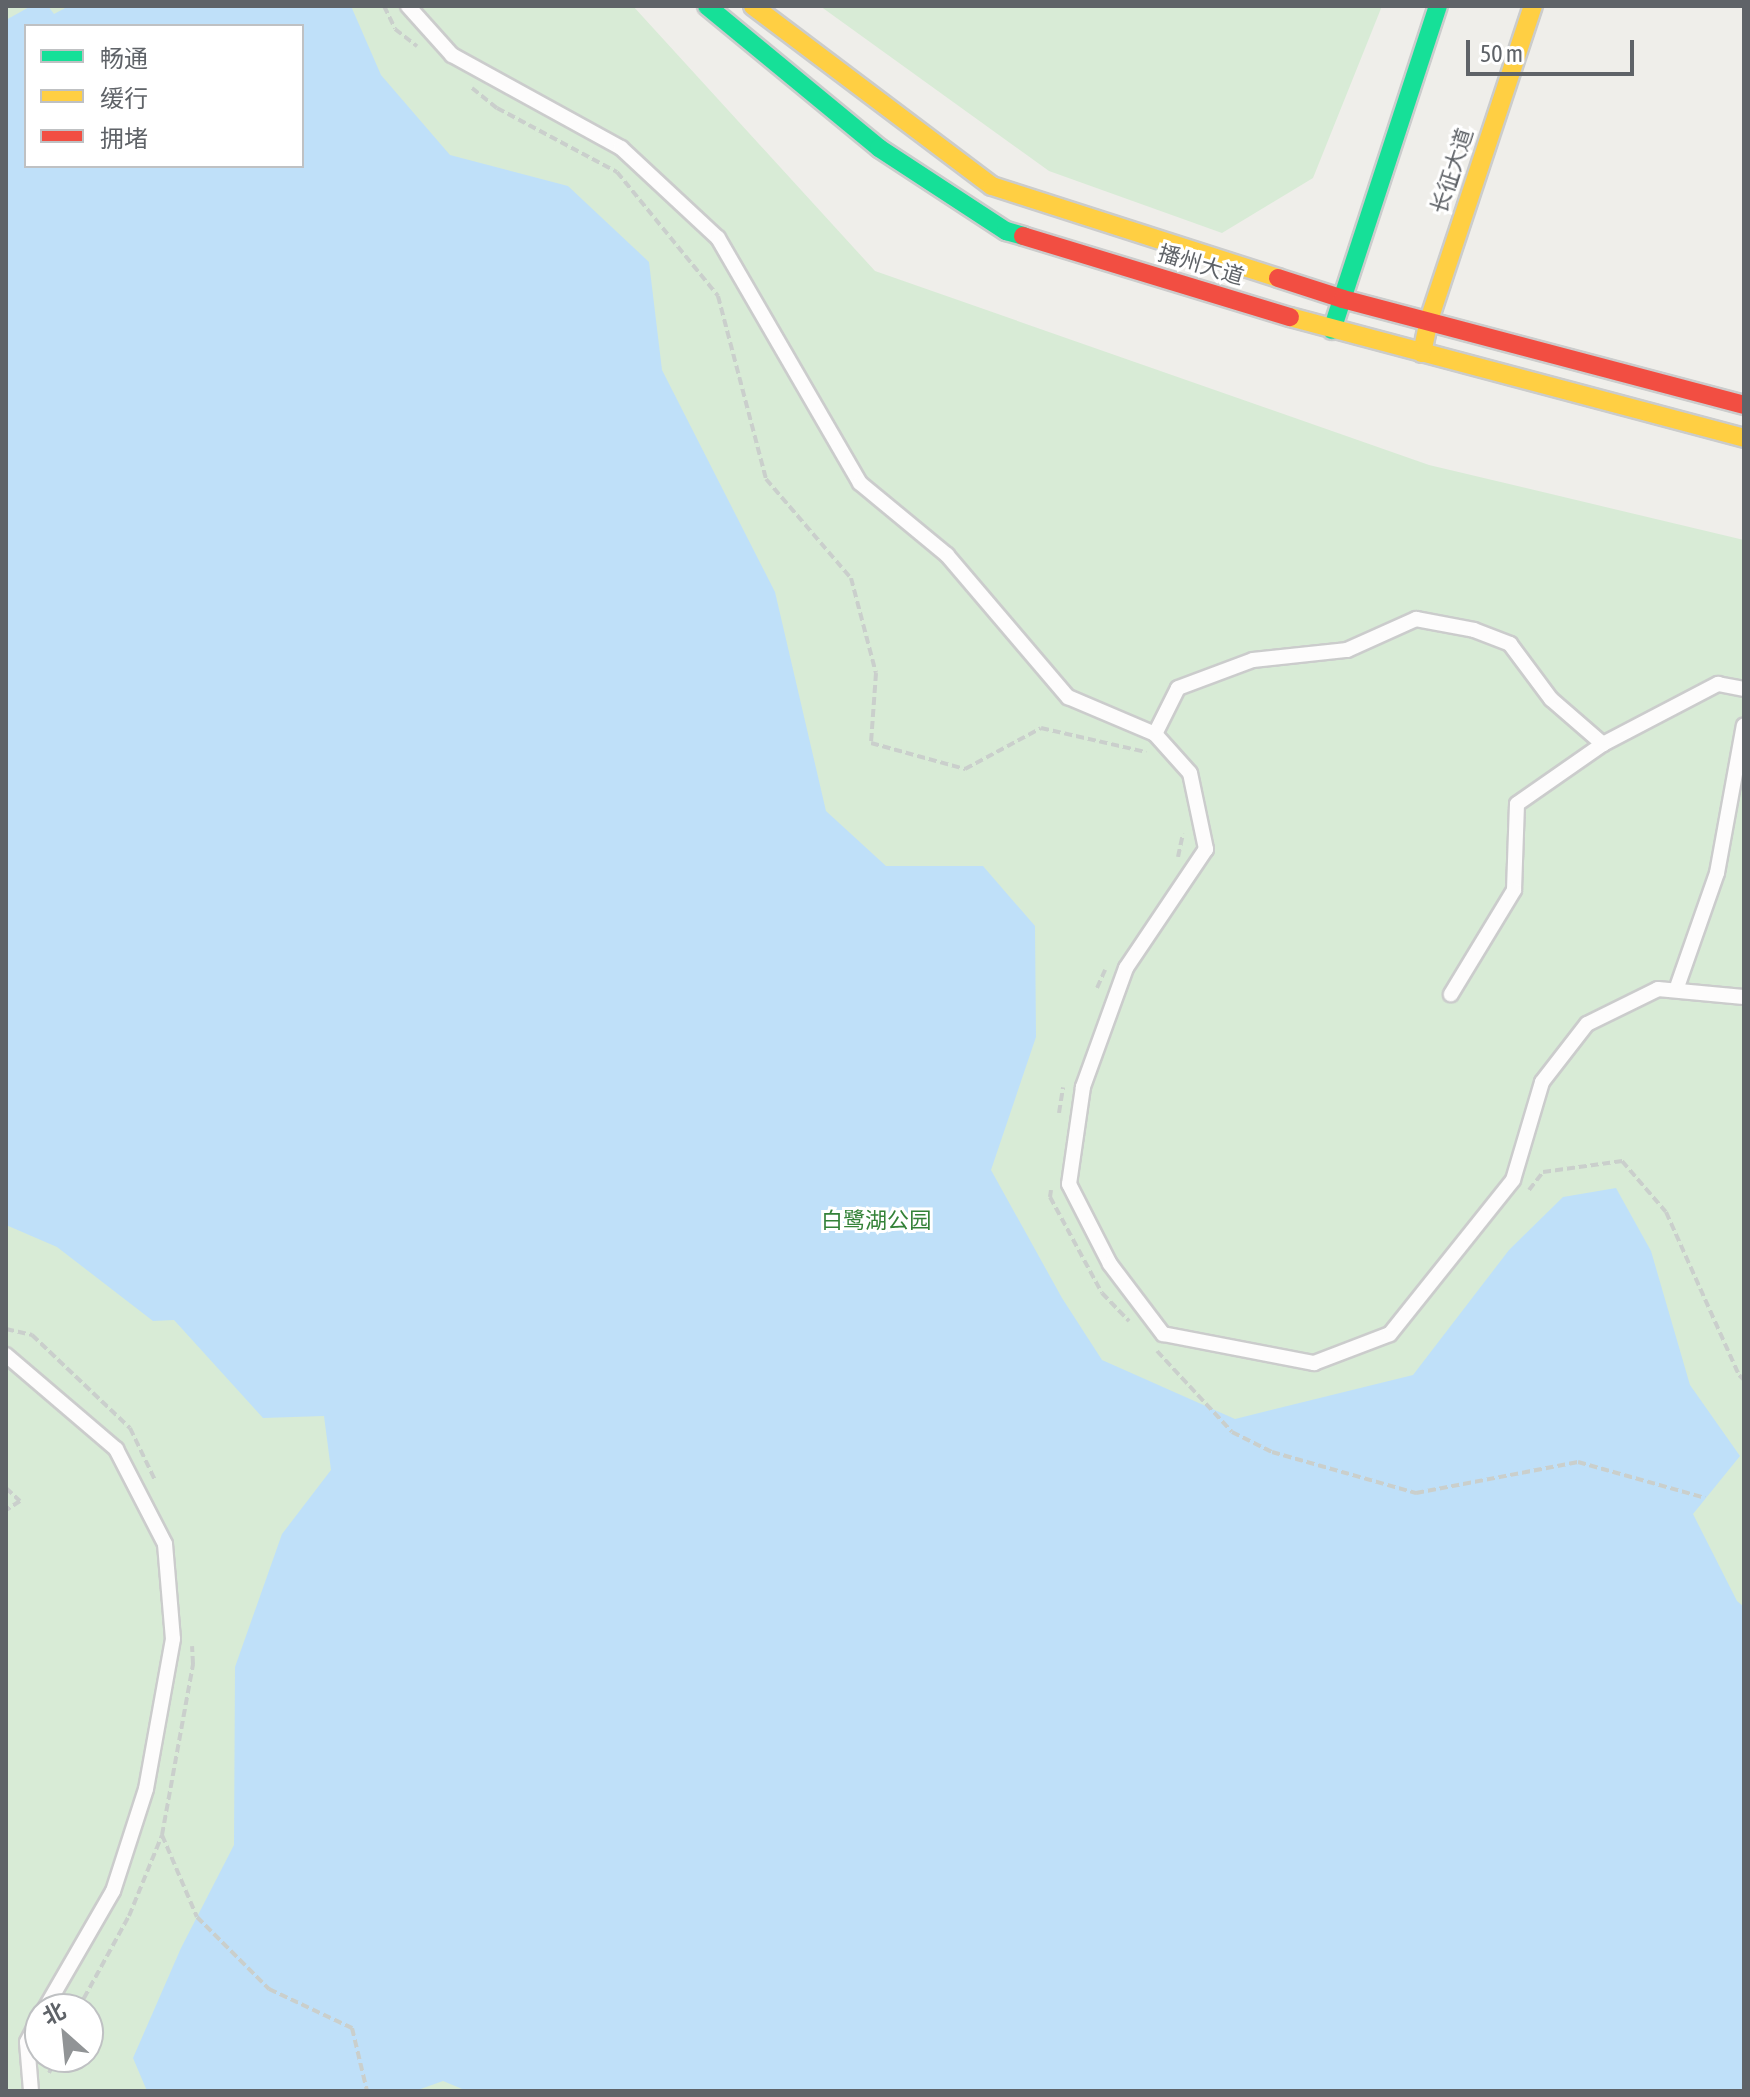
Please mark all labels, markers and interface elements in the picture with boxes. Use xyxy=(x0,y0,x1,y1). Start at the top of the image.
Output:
legend xyxy=(24,24,304,168)
scale bar xyxy=(1470,24,1638,74)
text: 50 m xyxy=(1480,40,1523,67)
text: 畅通 xyxy=(100,45,148,72)
text: 缓行 xyxy=(100,85,148,112)
text: 拥堵 xyxy=(100,125,148,152)
street label: 长征大道 xyxy=(1426,125,1478,217)
street label: 播州大道 xyxy=(1155,240,1247,290)
park label: 白鹭湖公园 xyxy=(821,1208,931,1234)
north arrow xyxy=(24,1993,104,2073)
text: 北 xyxy=(38,1997,70,2030)

